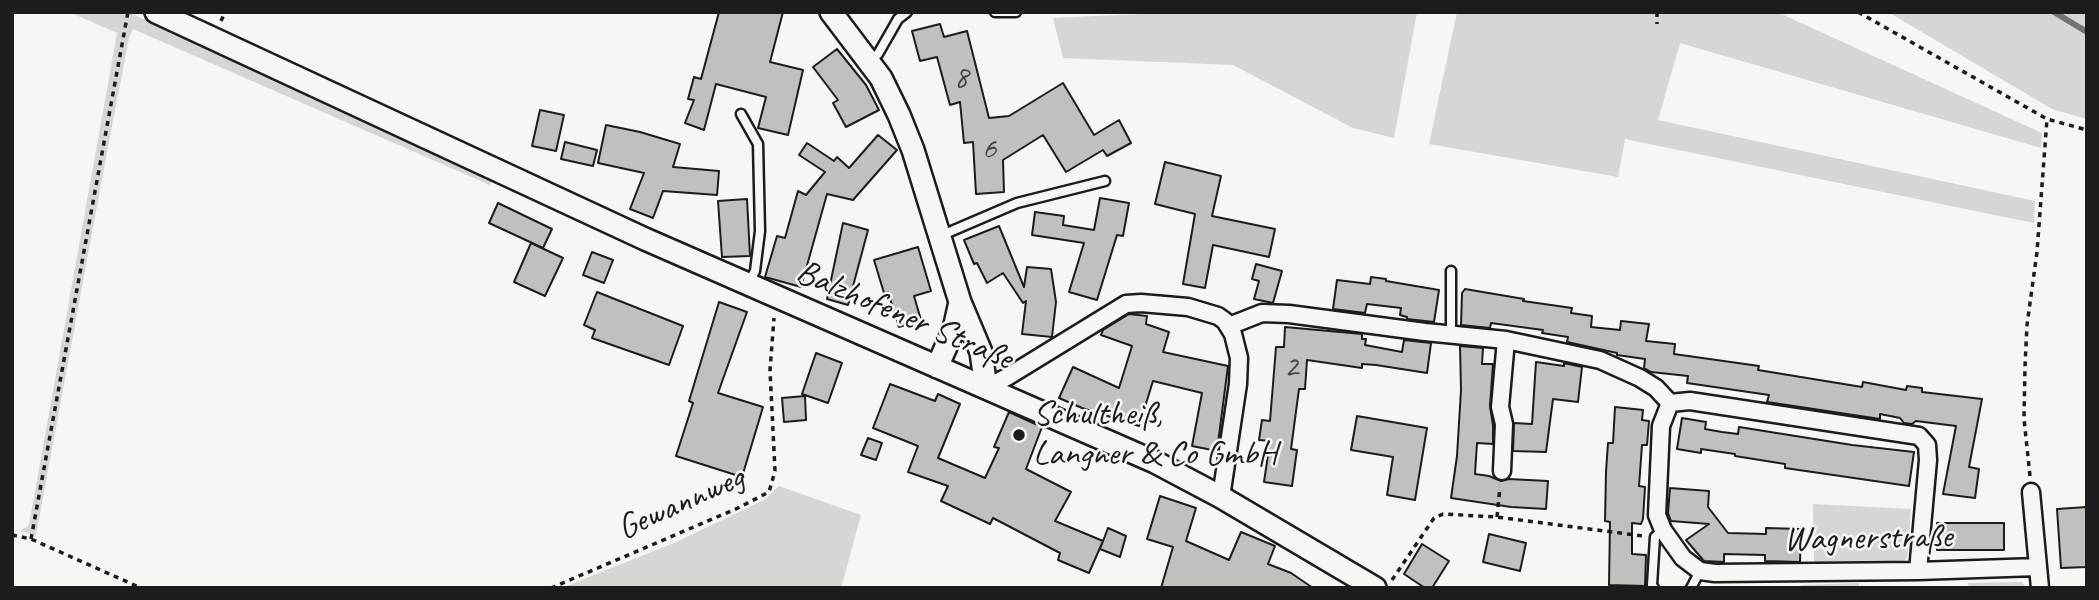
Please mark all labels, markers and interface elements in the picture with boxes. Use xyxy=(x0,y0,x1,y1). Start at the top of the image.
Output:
house number: 8 xyxy=(954,60,968,98)
house number: 6 xyxy=(982,131,996,169)
street label: Balzhofener Straße xyxy=(790,252,1018,380)
house number: 2 xyxy=(1284,349,1298,387)
place label: Schultheiß, Langner & Co GmbH xyxy=(1033,394,1277,476)
marker: Schultheiß, Langner & Co GmbH xyxy=(1011,427,1027,443)
street label: Gewannweg xyxy=(611,458,751,550)
street label: Wagnerstraße xyxy=(1783,517,1953,561)

